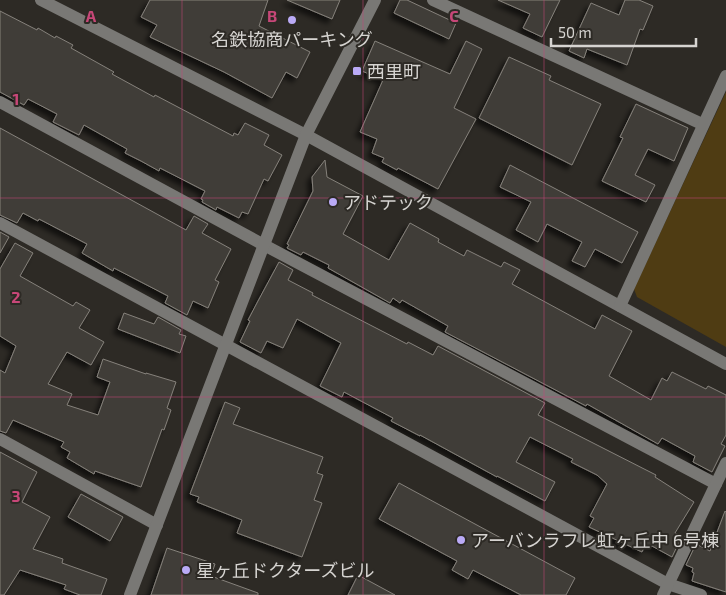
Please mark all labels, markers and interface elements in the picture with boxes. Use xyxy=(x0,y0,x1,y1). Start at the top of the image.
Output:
text: A xyxy=(86,6,97,25)
text: B xyxy=(267,6,277,25)
text: C xyxy=(449,6,459,25)
marker: 名鉄協商パーキング xyxy=(286,14,298,26)
scale bar xyxy=(551,15,696,47)
text: 50 m xyxy=(558,23,592,41)
place label: 名鉄協商パーキング xyxy=(211,28,373,50)
place label: 西里町 xyxy=(367,60,421,82)
marker: 西里町 xyxy=(351,65,363,77)
text: 1 xyxy=(13,89,19,108)
place label: アドテック xyxy=(343,191,433,213)
marker: アドテック xyxy=(327,196,339,208)
text: 2 xyxy=(11,287,21,306)
text: 3 xyxy=(11,486,21,505)
place label: アーバンラフレ虹ヶ丘中 6号棟 xyxy=(471,529,719,551)
marker: アーバンラフレ虹ヶ丘中 6号棟 xyxy=(455,534,467,546)
place label: 星ヶ丘ドクターズビル xyxy=(196,559,374,581)
marker: 星ヶ丘ドクターズビル xyxy=(180,564,192,576)

